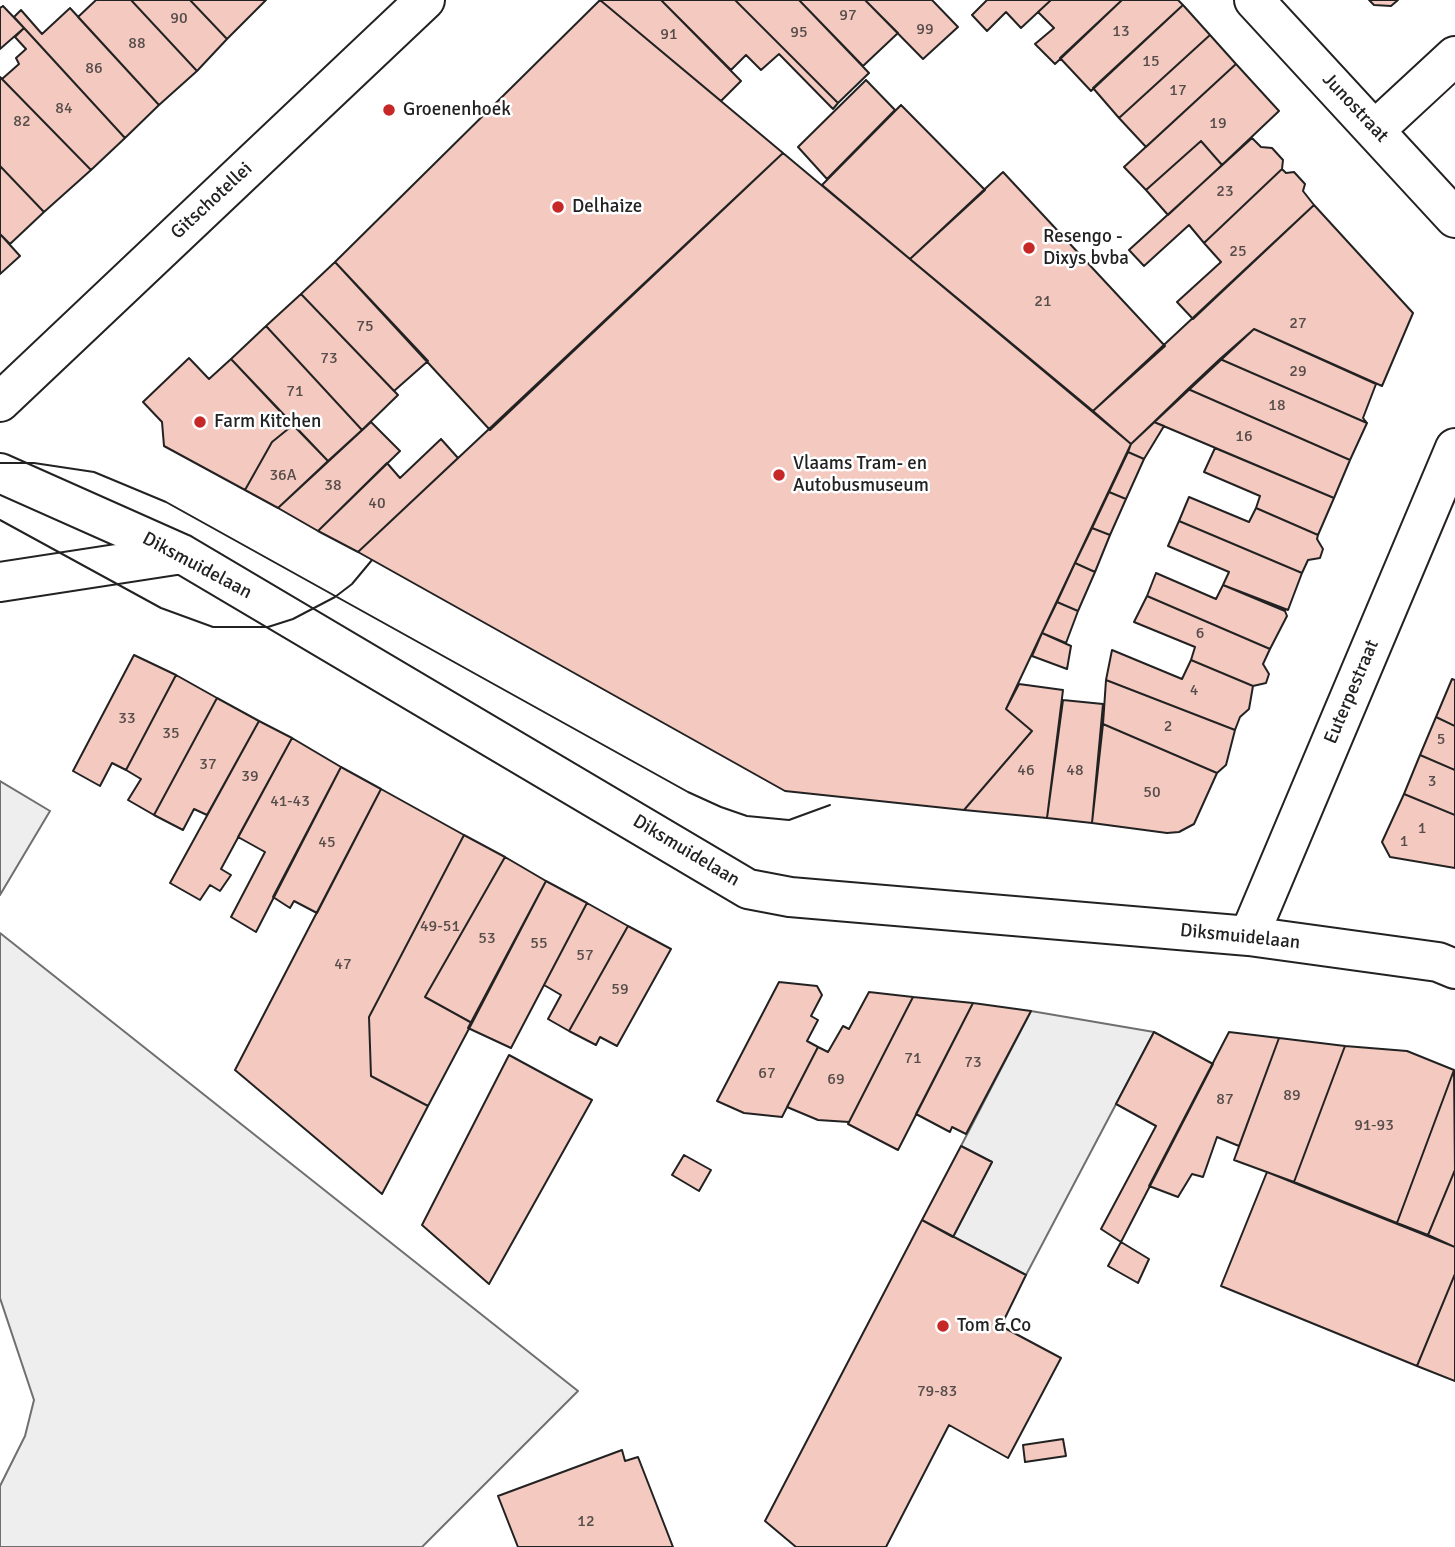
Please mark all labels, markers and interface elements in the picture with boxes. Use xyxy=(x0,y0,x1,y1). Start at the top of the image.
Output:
house number: 97 xyxy=(839,6,857,26)
house number: 90 xyxy=(170,9,188,29)
house number: 99 xyxy=(916,20,934,40)
house number: 13 xyxy=(1112,22,1130,42)
house number: 95 xyxy=(790,23,808,43)
house number: 91 xyxy=(660,25,678,45)
house number: 88 xyxy=(128,34,146,54)
house number: 15 xyxy=(1142,52,1160,72)
house number: 86 xyxy=(85,59,103,79)
street label: Junostraat xyxy=(1317,69,1393,147)
house number: 17 xyxy=(1169,81,1187,101)
house number: 84 xyxy=(55,99,73,119)
place label: Groenenhoek xyxy=(403,99,511,121)
marker: Groenenhoek xyxy=(381,102,397,118)
house number: 82 xyxy=(13,112,31,132)
house number: 19 xyxy=(1209,114,1227,134)
street label: Gitschotellei xyxy=(167,158,257,244)
house number: 23 xyxy=(1216,182,1234,202)
place label: Delhaize xyxy=(572,196,642,218)
marker: Delhaize xyxy=(550,199,566,215)
place label: Resengo - Dixys bvba xyxy=(1043,226,1129,270)
marker: Resengo - Dixys bvba xyxy=(1021,240,1037,256)
house number: 25 xyxy=(1229,242,1247,262)
house number: 21 xyxy=(1034,292,1052,312)
house number: 27 xyxy=(1289,314,1307,334)
house number: 75 xyxy=(356,317,374,337)
house number: 73 xyxy=(320,349,338,369)
house number: 29 xyxy=(1289,362,1307,382)
house number: 71 xyxy=(286,382,304,402)
house number: 18 xyxy=(1268,396,1286,416)
place label: Farm Kitchen xyxy=(214,411,321,433)
marker: Farm Kitchen xyxy=(192,414,208,430)
house number: 16 xyxy=(1235,427,1253,447)
place label: Vlaams Tram- en Autobusmuseum xyxy=(793,453,929,497)
house number: 36A xyxy=(269,466,297,486)
marker: Vlaams Tram- en Autobusmuseum xyxy=(771,467,787,483)
house number: 38 xyxy=(324,476,342,496)
house number: 40 xyxy=(368,494,386,514)
street label: Diksmuidelaan xyxy=(138,528,256,604)
house number: 6 xyxy=(1196,624,1204,644)
street label: Euterpestraat xyxy=(1320,636,1384,748)
house number: 4 xyxy=(1190,681,1198,701)
house number: 33 xyxy=(118,709,136,729)
house number: 2 xyxy=(1164,717,1172,737)
house number: 35 xyxy=(162,724,180,744)
house number: 5 xyxy=(1437,730,1445,750)
house number: 37 xyxy=(199,755,217,775)
house number: 46 xyxy=(1017,761,1035,781)
house number: 48 xyxy=(1066,761,1084,781)
house number: 39 xyxy=(241,767,259,787)
house number: 3 xyxy=(1428,772,1436,792)
house number: 50 xyxy=(1143,783,1161,803)
house number: 41-43 xyxy=(270,792,310,812)
street label: Diksmuidelaan xyxy=(628,810,744,892)
house number: 1 xyxy=(1418,819,1426,839)
house number: 1 xyxy=(1400,832,1408,852)
house number: 45 xyxy=(318,833,336,853)
house number: 49-51 xyxy=(420,917,460,937)
street label: Diksmuidelaan xyxy=(1179,919,1301,955)
house number: 53 xyxy=(478,929,496,949)
house number: 55 xyxy=(530,934,548,954)
house number: 57 xyxy=(576,946,594,966)
house number: 47 xyxy=(334,955,352,975)
house number: 59 xyxy=(611,980,629,1000)
house number: 71 xyxy=(904,1049,922,1069)
house number: 73 xyxy=(964,1053,982,1073)
house number: 67 xyxy=(758,1064,776,1084)
house number: 69 xyxy=(827,1070,845,1090)
house number: 89 xyxy=(1283,1086,1301,1106)
house number: 87 xyxy=(1216,1090,1234,1110)
house number: 91-93 xyxy=(1354,1116,1394,1136)
place label: Tom & Co xyxy=(957,1315,1031,1337)
marker: Tom & Co xyxy=(935,1318,951,1334)
house number: 79-83 xyxy=(917,1382,957,1402)
house number: 12 xyxy=(577,1512,595,1532)

